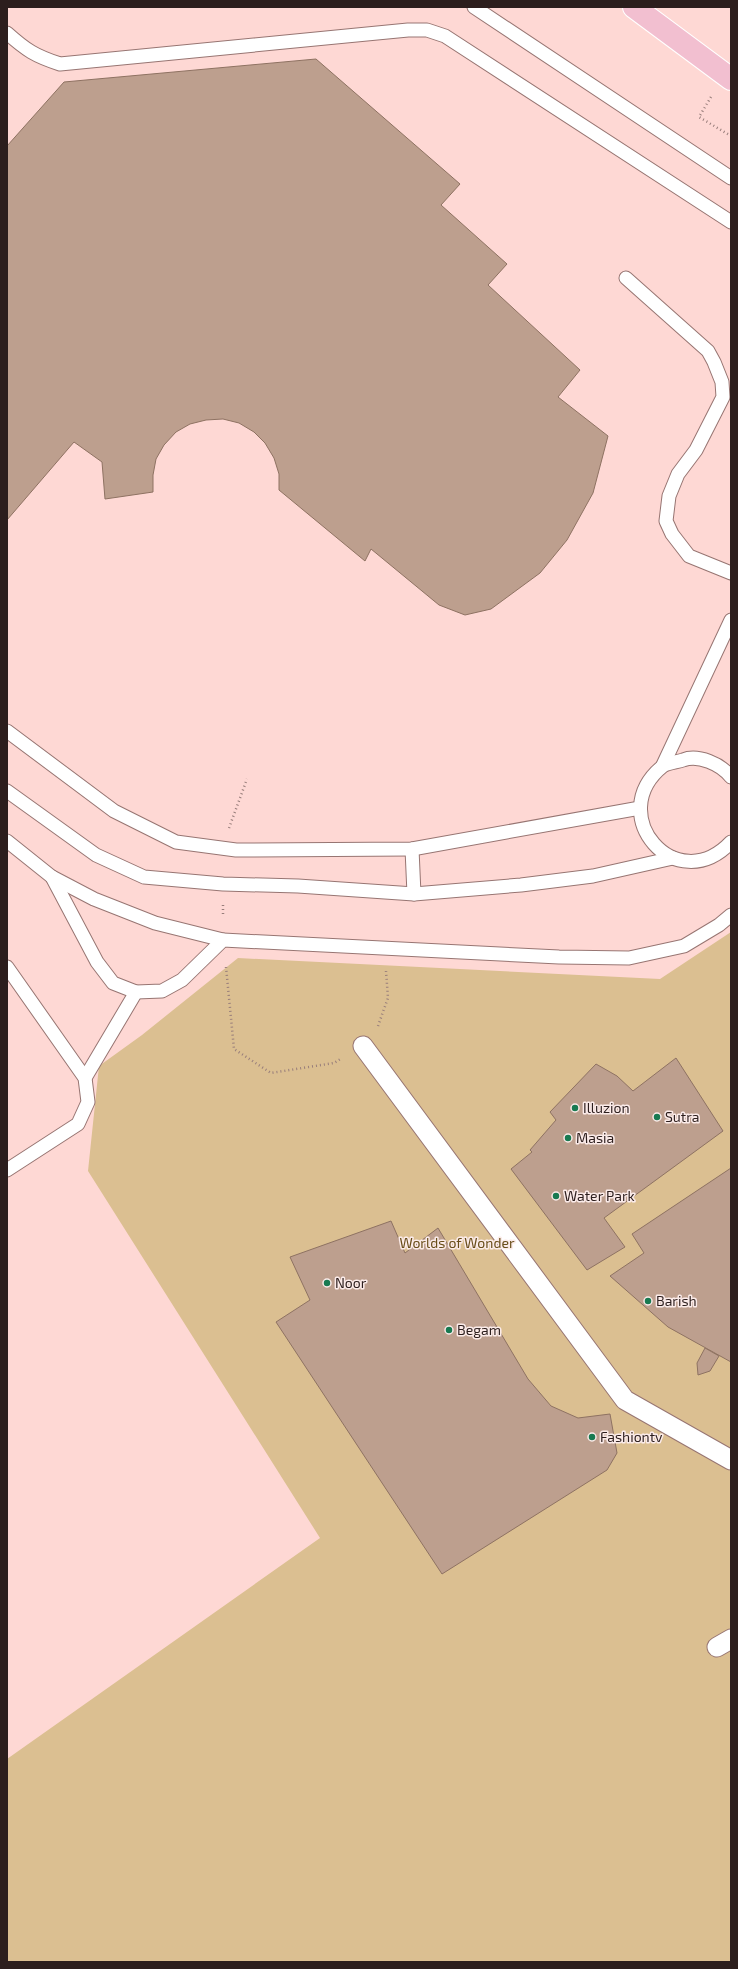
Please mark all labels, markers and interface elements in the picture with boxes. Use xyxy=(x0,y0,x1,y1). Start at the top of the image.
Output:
place label: Illuzion xyxy=(583,1099,630,1116)
marker: Illuzion xyxy=(570,1103,580,1113)
place label: Sutra xyxy=(665,1108,699,1125)
marker: Sutra xyxy=(652,1112,662,1122)
place label: Masia xyxy=(576,1129,614,1146)
marker: Masia xyxy=(563,1133,573,1143)
place label: Water Park xyxy=(564,1187,635,1204)
marker: Water Park xyxy=(551,1191,561,1201)
park label: Worlds of Wonder xyxy=(399,1234,515,1251)
place label: Noor xyxy=(335,1274,367,1291)
marker: Noor xyxy=(322,1278,332,1288)
place label: Barish xyxy=(656,1292,697,1309)
marker: Barish xyxy=(643,1296,653,1306)
place label: Begam xyxy=(457,1321,501,1338)
marker: Begam xyxy=(444,1325,454,1335)
place label: Fashiontv xyxy=(600,1428,663,1445)
marker: Fashiontv xyxy=(587,1432,597,1442)

